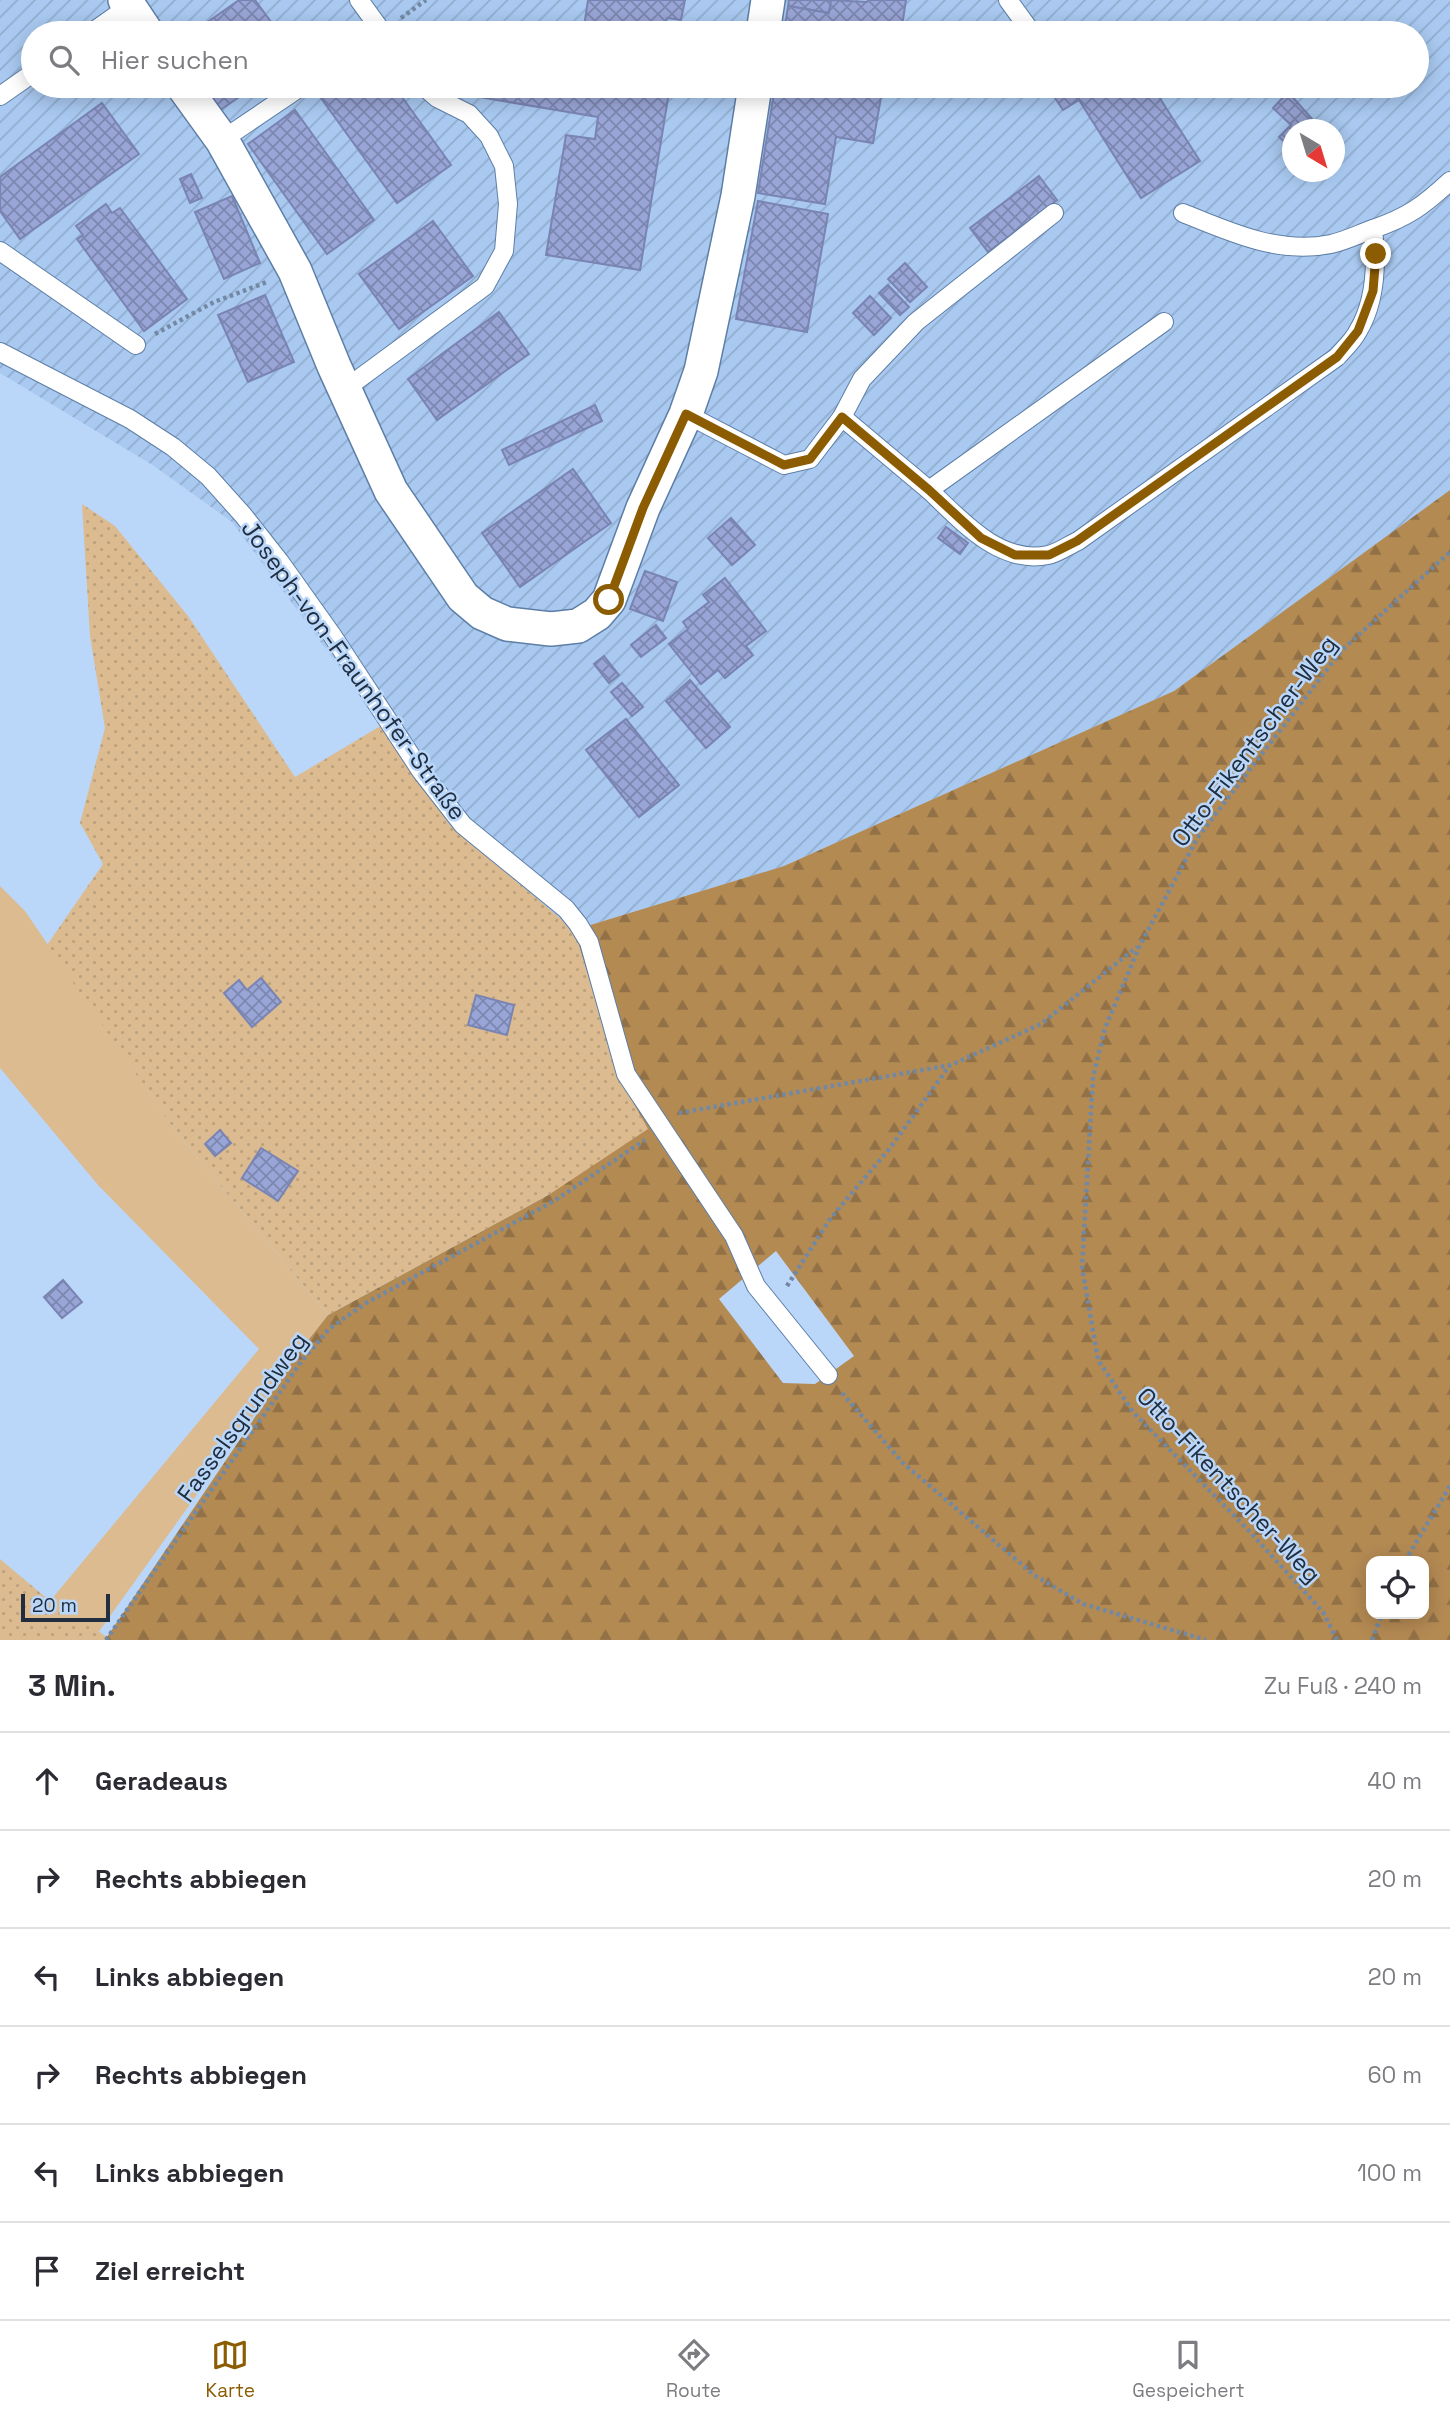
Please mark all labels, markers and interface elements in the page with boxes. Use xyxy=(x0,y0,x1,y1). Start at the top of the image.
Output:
search box xyxy=(21,21,1429,98)
icon: search xyxy=(45,41,83,79)
text: Hier suchen xyxy=(101,43,249,77)
north arrow xyxy=(1282,119,1345,182)
route end xyxy=(1360,238,1391,269)
street label: Joseph-von-Fraunhofer-Straße xyxy=(235,514,473,826)
route start xyxy=(593,584,624,615)
street label: Otto-Fikentscher-Weg xyxy=(1164,629,1344,853)
street label: Fasselsgrundweg xyxy=(170,1326,314,1508)
street label: Otto-Fikentscher-Weg xyxy=(1130,1381,1328,1589)
map controls xyxy=(1366,1556,1429,1619)
button: locate xyxy=(1366,1556,1429,1619)
scale bar xyxy=(21,1591,110,1623)
text: 20 m xyxy=(32,1593,77,1618)
text: 3 Min. xyxy=(28,1666,116,1705)
text: Zu Fuß · 240 m xyxy=(1264,1671,1422,1701)
icon: ahead xyxy=(28,1762,66,1800)
text: Geradeaus xyxy=(95,1764,228,1798)
text: 40 m xyxy=(1367,1766,1422,1796)
icon: right xyxy=(28,1860,66,1898)
text: Rechts abbiegen xyxy=(95,1862,307,1896)
text: 20 m xyxy=(1368,1864,1422,1894)
icon: left xyxy=(28,1958,66,1996)
text: Links abbiegen xyxy=(95,1960,284,1994)
text: 20 m xyxy=(1368,1962,1422,1992)
icon: right xyxy=(28,2056,66,2094)
text: Rechts abbiegen xyxy=(95,2058,307,2092)
text: 60 m xyxy=(1367,2060,1422,2090)
icon: left xyxy=(28,2154,66,2192)
text: Links abbiegen xyxy=(95,2156,284,2190)
text: 100 m xyxy=(1357,2158,1422,2188)
icon: arrive xyxy=(28,2252,66,2290)
text: Ziel erreicht xyxy=(95,2254,245,2288)
tab: Karte xyxy=(206,2336,255,2403)
tab: Route xyxy=(666,2336,721,2403)
tab: Gespeichert xyxy=(1132,2336,1244,2403)

